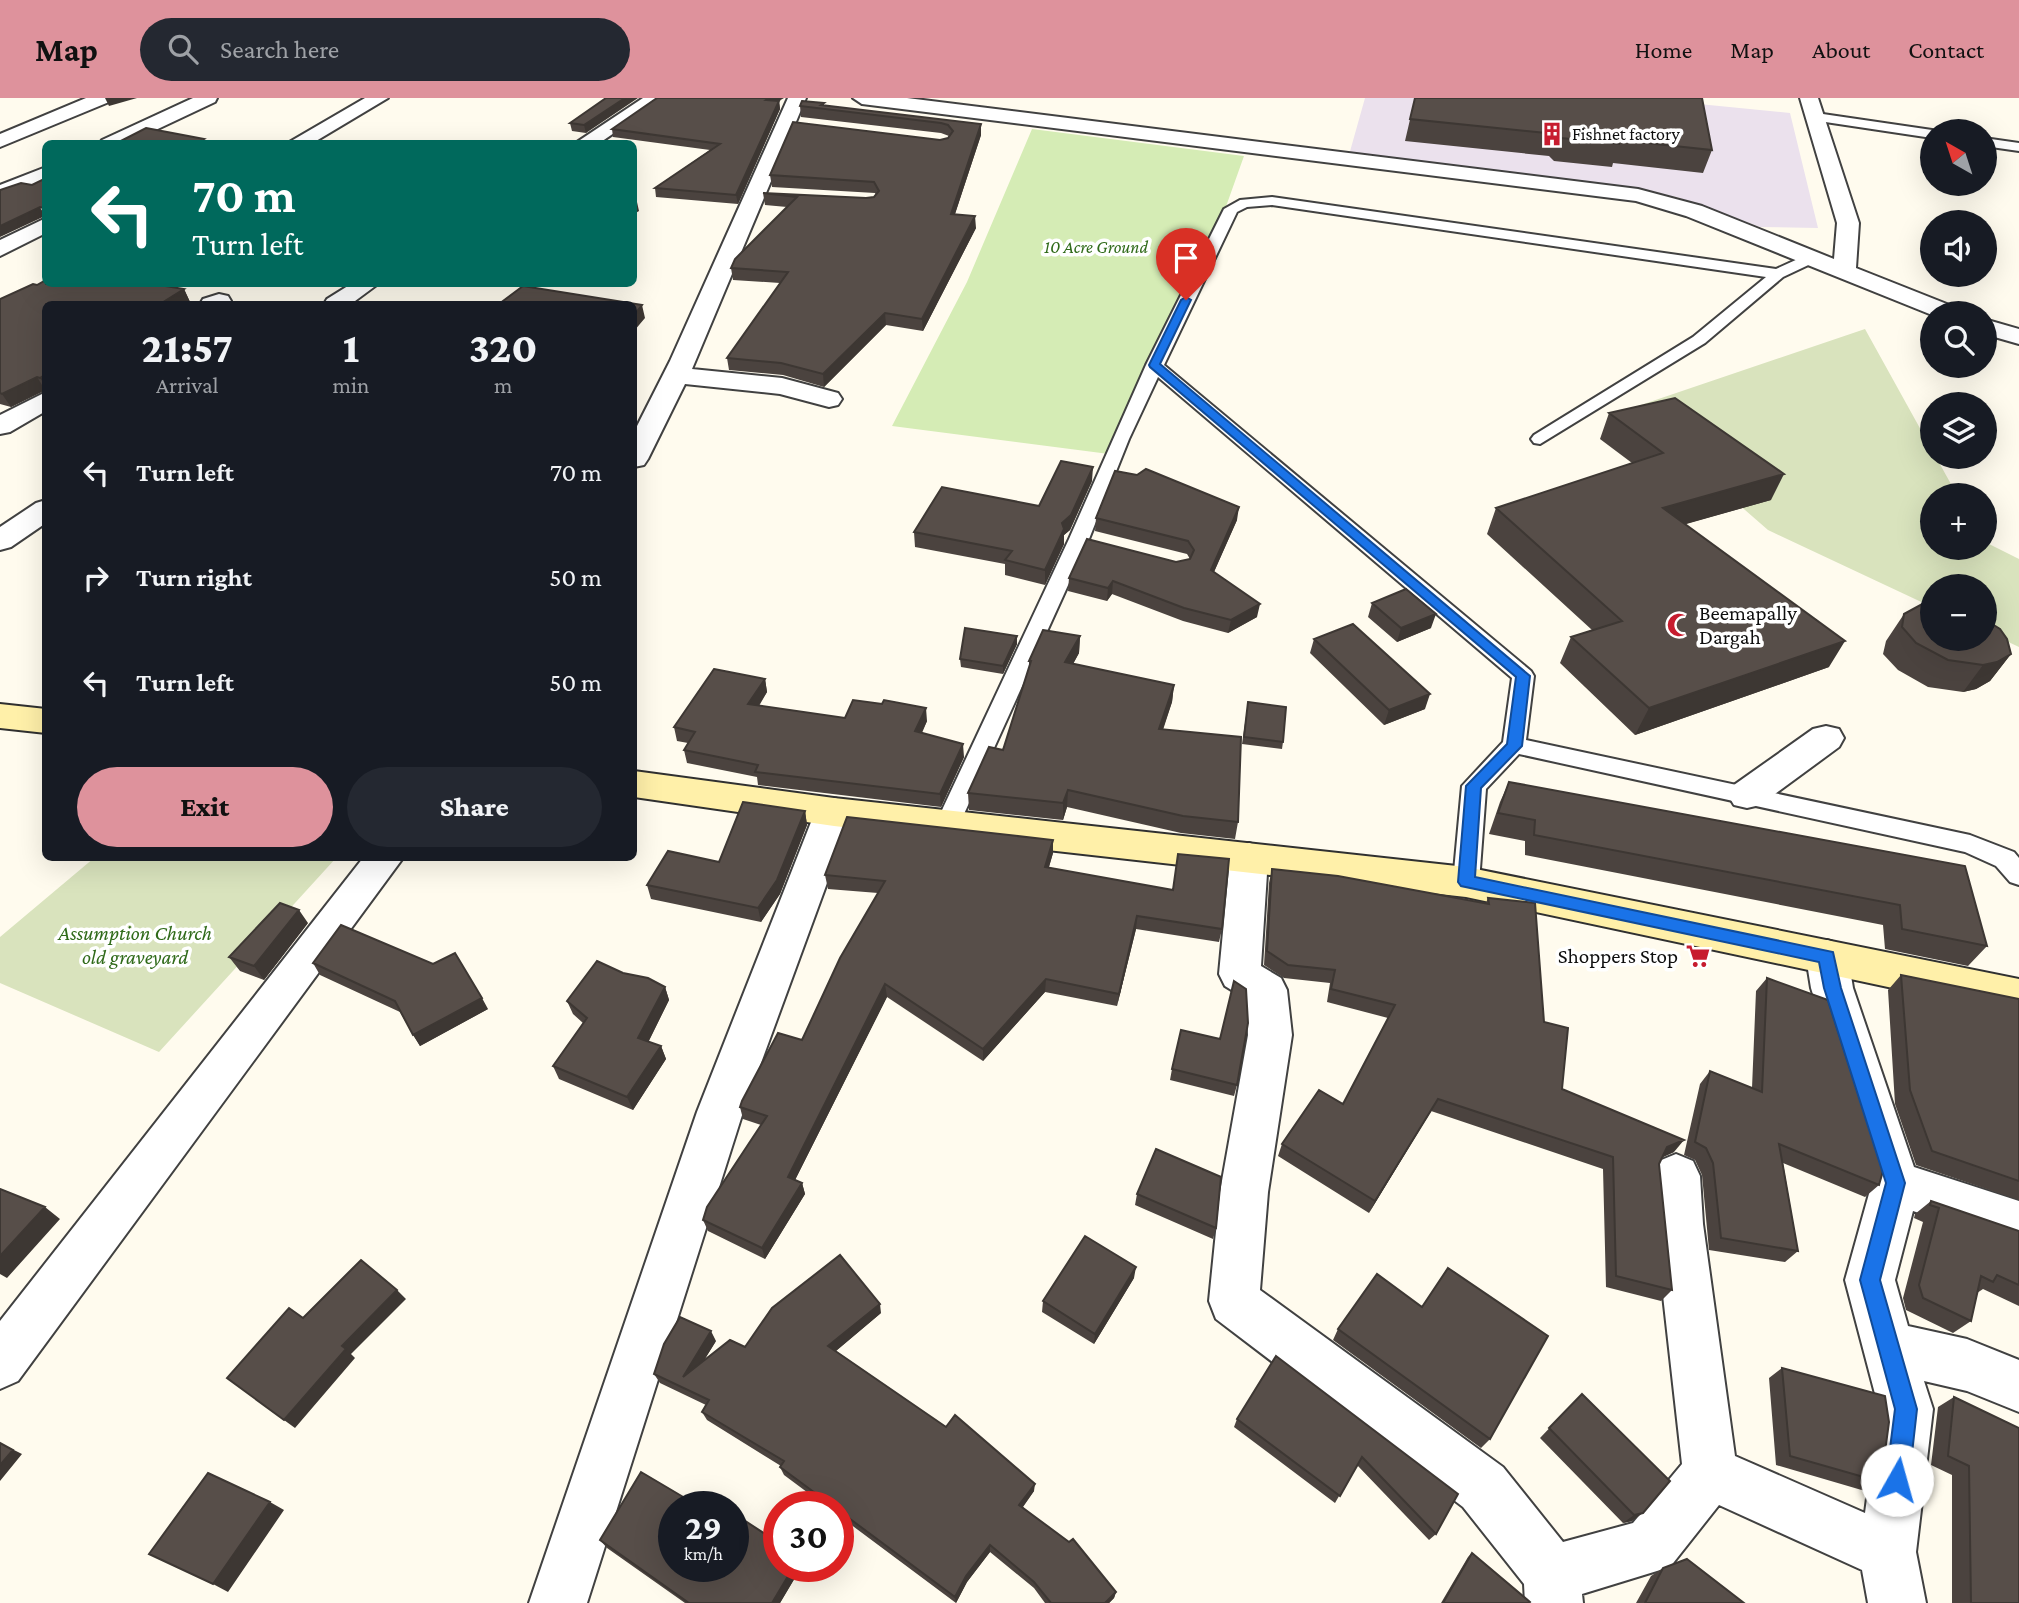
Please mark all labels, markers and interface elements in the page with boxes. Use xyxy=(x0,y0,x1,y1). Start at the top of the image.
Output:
search box xyxy=(140,18,630,81)
icon: search xyxy=(164,30,202,68)
text: Map xyxy=(35,31,98,68)
text: Search here xyxy=(220,35,339,64)
text: Home xyxy=(1635,36,1692,63)
text: Map xyxy=(1730,36,1774,63)
text: About xyxy=(1812,36,1870,63)
text: Contact xyxy=(1908,36,1984,63)
north arrow xyxy=(1920,119,1997,196)
map controls xyxy=(1920,119,1997,651)
building icon: Fishnet factory xyxy=(1538,120,1566,148)
place label: Fishnet factory xyxy=(1572,124,1680,144)
icon: left xyxy=(77,168,168,259)
text: 70 m xyxy=(192,168,296,223)
button: sound xyxy=(1920,210,1997,287)
text: Turn left xyxy=(192,226,303,262)
pin xyxy=(1156,228,1216,300)
park label: 10 Acre Ground xyxy=(1044,237,1148,257)
icon: arrive xyxy=(1167,239,1205,277)
button: search xyxy=(1920,301,1997,378)
text: 21:57 xyxy=(141,324,233,371)
text: 1 xyxy=(343,324,359,371)
text: 320 xyxy=(469,324,537,371)
text: Arrival xyxy=(156,372,219,398)
text: min xyxy=(333,372,369,398)
text: m xyxy=(494,372,512,398)
button: layers xyxy=(1920,392,1997,469)
icon: left xyxy=(77,454,115,492)
text: Turn left xyxy=(136,458,234,487)
text: 70 m xyxy=(550,458,602,487)
button: + xyxy=(1920,483,1997,560)
icon: right xyxy=(77,559,115,597)
text: Turn right xyxy=(136,563,252,592)
text: 50 m xyxy=(549,563,602,592)
button: − xyxy=(1920,574,1997,651)
place label: Beemapally Dargah xyxy=(1699,601,1797,649)
mosque icon: Beemapally Dargah xyxy=(1665,611,1693,639)
icon: left xyxy=(77,664,115,702)
text: Turn left xyxy=(136,668,234,697)
text: 50 m xyxy=(549,668,602,697)
button: Exit xyxy=(77,767,333,847)
button: Share xyxy=(347,767,602,847)
park label: Assumption Church old graveyard xyxy=(57,921,212,969)
supermarket icon: Shoppers Stop xyxy=(1684,942,1712,970)
place label: Shoppers Stop xyxy=(1558,944,1678,968)
position arrow xyxy=(1860,1443,1934,1517)
speed limit sign: 30 xyxy=(763,1491,854,1582)
text: 29 xyxy=(685,1508,722,1547)
text: km/h xyxy=(684,1544,723,1564)

